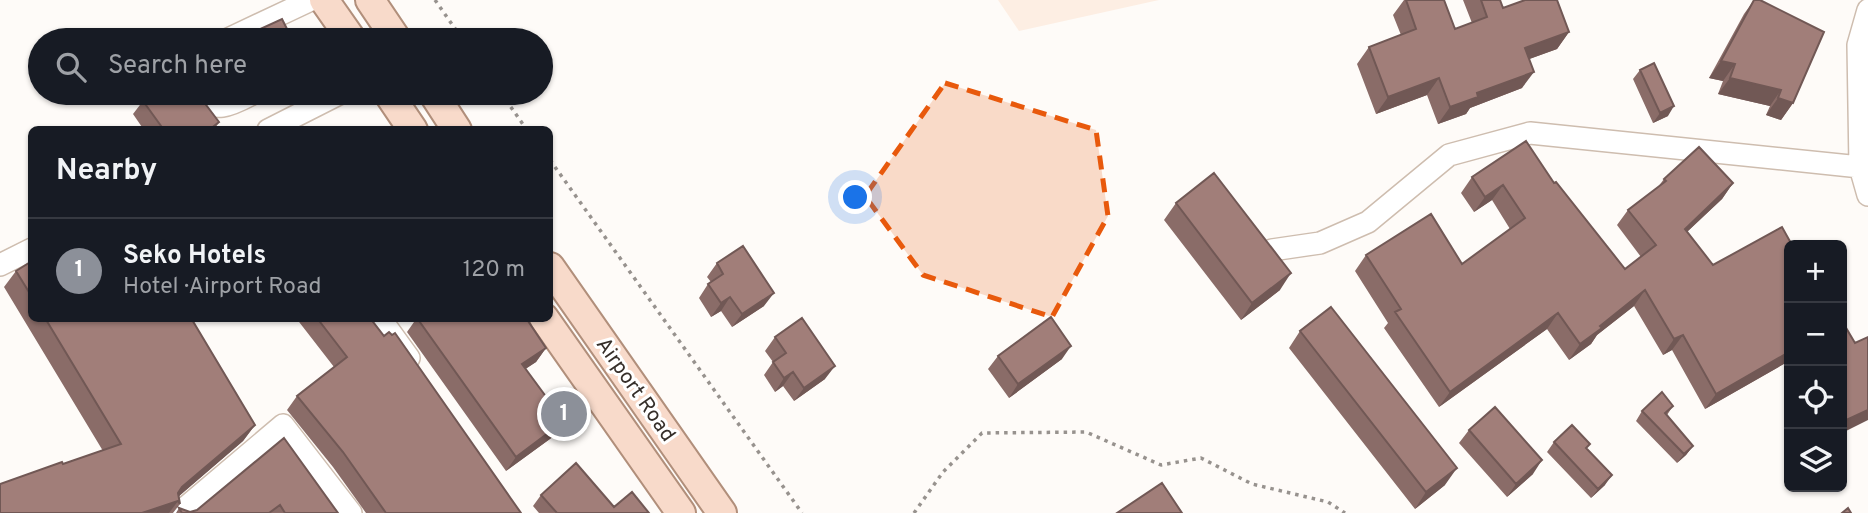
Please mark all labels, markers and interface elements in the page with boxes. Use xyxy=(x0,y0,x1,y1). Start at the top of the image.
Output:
search box xyxy=(28,28,553,105)
icon: search xyxy=(52,48,90,86)
text: Search here xyxy=(108,50,247,83)
text: Nearby xyxy=(56,153,157,190)
your location xyxy=(838,180,872,214)
text: Seko Hotels xyxy=(123,240,266,273)
map controls xyxy=(1784,240,1847,492)
button: + xyxy=(1784,240,1847,303)
text: 1 xyxy=(74,256,84,285)
text: 120 m xyxy=(463,256,525,285)
text: Hotel · Airport Road xyxy=(123,273,322,302)
button: − xyxy=(1784,303,1847,366)
street label: Airport Road xyxy=(589,333,681,447)
button: locate xyxy=(1784,366,1847,429)
pin: 1 xyxy=(541,388,587,440)
button: layers xyxy=(1784,429,1847,492)

